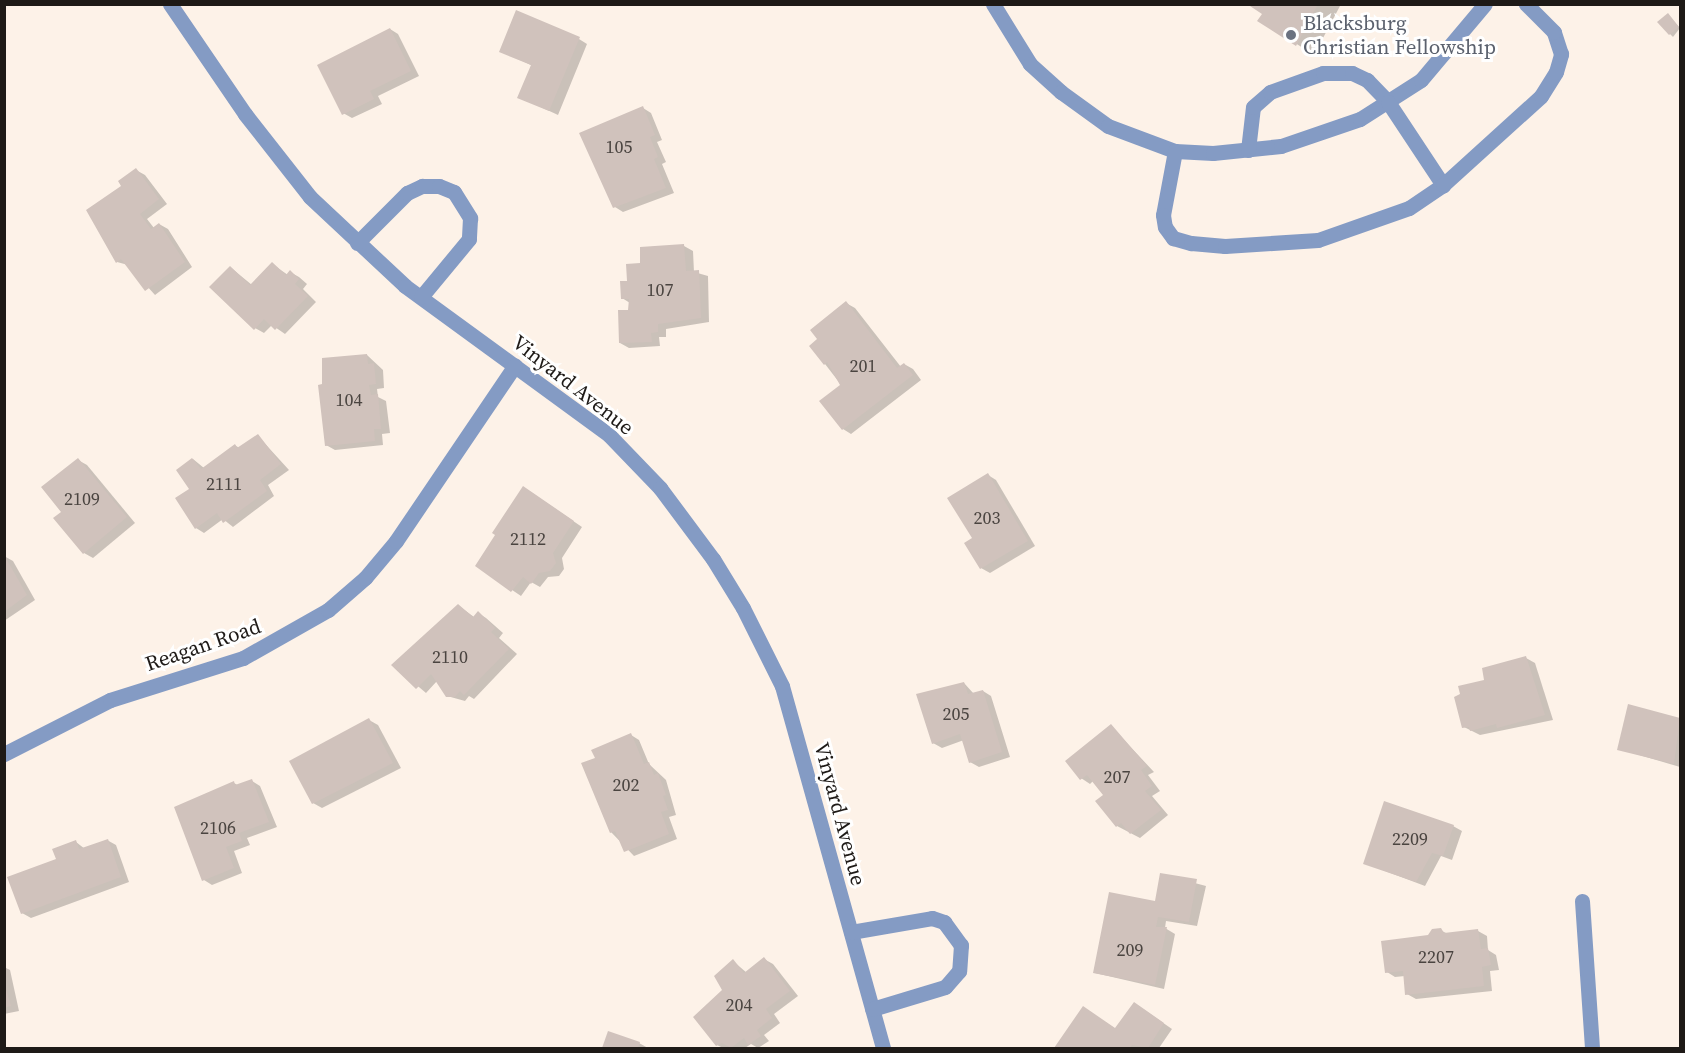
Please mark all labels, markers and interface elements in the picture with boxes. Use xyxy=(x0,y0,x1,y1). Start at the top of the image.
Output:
place label: Blacksburg Christian Fellowship xyxy=(1303,10,1496,60)
marker: Blacksburg Christian Fellowship xyxy=(1284,28,1298,42)
house number: 105 xyxy=(606,136,632,158)
house number: 107 xyxy=(647,279,673,301)
street label: Vinyard Avenue xyxy=(507,330,639,440)
house number: 201 xyxy=(850,355,876,377)
house number: 104 xyxy=(336,389,362,411)
house number: 2111 xyxy=(206,473,242,495)
house number: 2109 xyxy=(64,488,100,510)
house number: 203 xyxy=(974,507,1000,529)
house number: 2112 xyxy=(510,528,546,550)
street label: Reagan Road xyxy=(142,613,264,677)
house number: 2110 xyxy=(432,646,468,668)
house number: 205 xyxy=(943,703,969,725)
street label: Vinyard Avenue xyxy=(809,740,871,888)
house number: 207 xyxy=(1104,766,1130,788)
house number: 202 xyxy=(613,774,639,796)
house number: 2106 xyxy=(200,817,236,839)
house number: 2209 xyxy=(1392,828,1428,850)
house number: 209 xyxy=(1117,939,1143,961)
house number: 2207 xyxy=(1418,946,1454,968)
house number: 204 xyxy=(726,994,752,1016)

